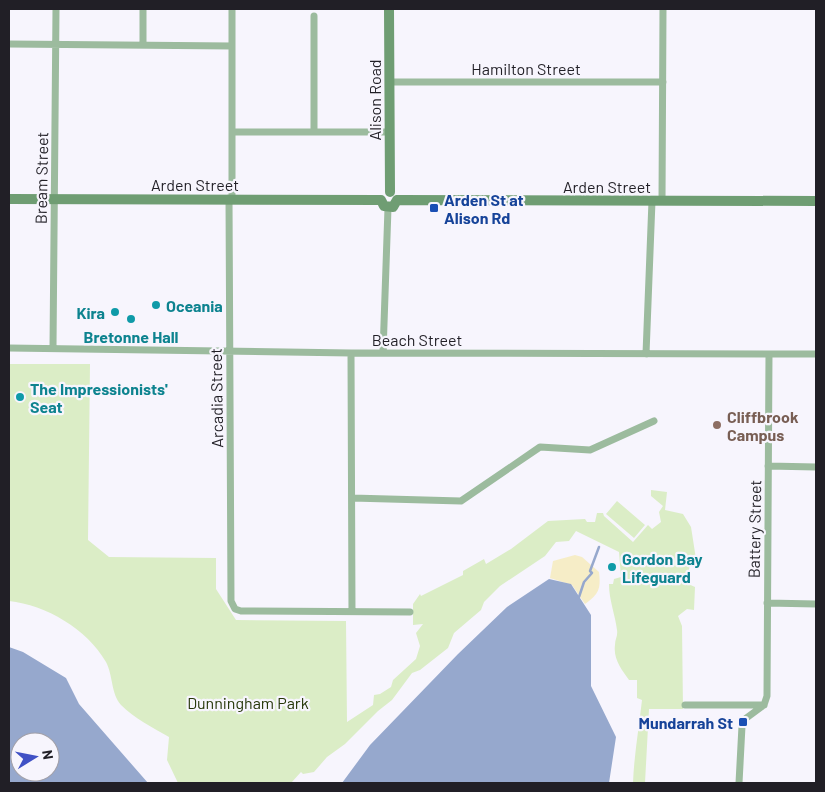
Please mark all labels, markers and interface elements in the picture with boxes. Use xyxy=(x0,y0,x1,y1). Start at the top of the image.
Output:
street label: Alison Road xyxy=(365,59,384,141)
street label: Hamilton Street xyxy=(471,59,581,78)
street label: Bream Street xyxy=(31,132,51,224)
street label: Arden Street xyxy=(151,175,239,194)
street label: Arden Street xyxy=(563,177,651,196)
place label: Arden St at Alison Rd xyxy=(444,190,524,227)
marker: Arden St at Alison Rd xyxy=(428,202,440,214)
place label: Oceania xyxy=(166,296,223,315)
marker: Oceania xyxy=(150,299,162,311)
place label: Kira xyxy=(76,303,105,322)
marker: Kira xyxy=(109,306,121,318)
marker: Bretonne Hall xyxy=(125,313,137,325)
place label: Bretonne Hall xyxy=(84,327,179,346)
street label: Beach Street xyxy=(372,330,462,349)
street label: Arcadia Street xyxy=(206,348,226,448)
place label: The Impressionists' Seat xyxy=(30,379,168,416)
marker: The Impressionists' Seat xyxy=(14,391,26,403)
place label: Cliffbrook Campus xyxy=(727,407,799,444)
marker: Cliffbrook Campus xyxy=(711,419,723,431)
street label: Battery Street xyxy=(744,480,764,578)
place label: Gordon Bay Lifeguard xyxy=(622,549,703,586)
marker: Gordon Bay Lifeguard xyxy=(606,561,618,573)
park label: Dunningham Park xyxy=(187,693,309,712)
place label: Mundarrah St xyxy=(638,713,733,732)
marker: Mundarrah St xyxy=(737,716,749,728)
north arrow xyxy=(10,732,60,782)
text: N xyxy=(39,749,57,761)

